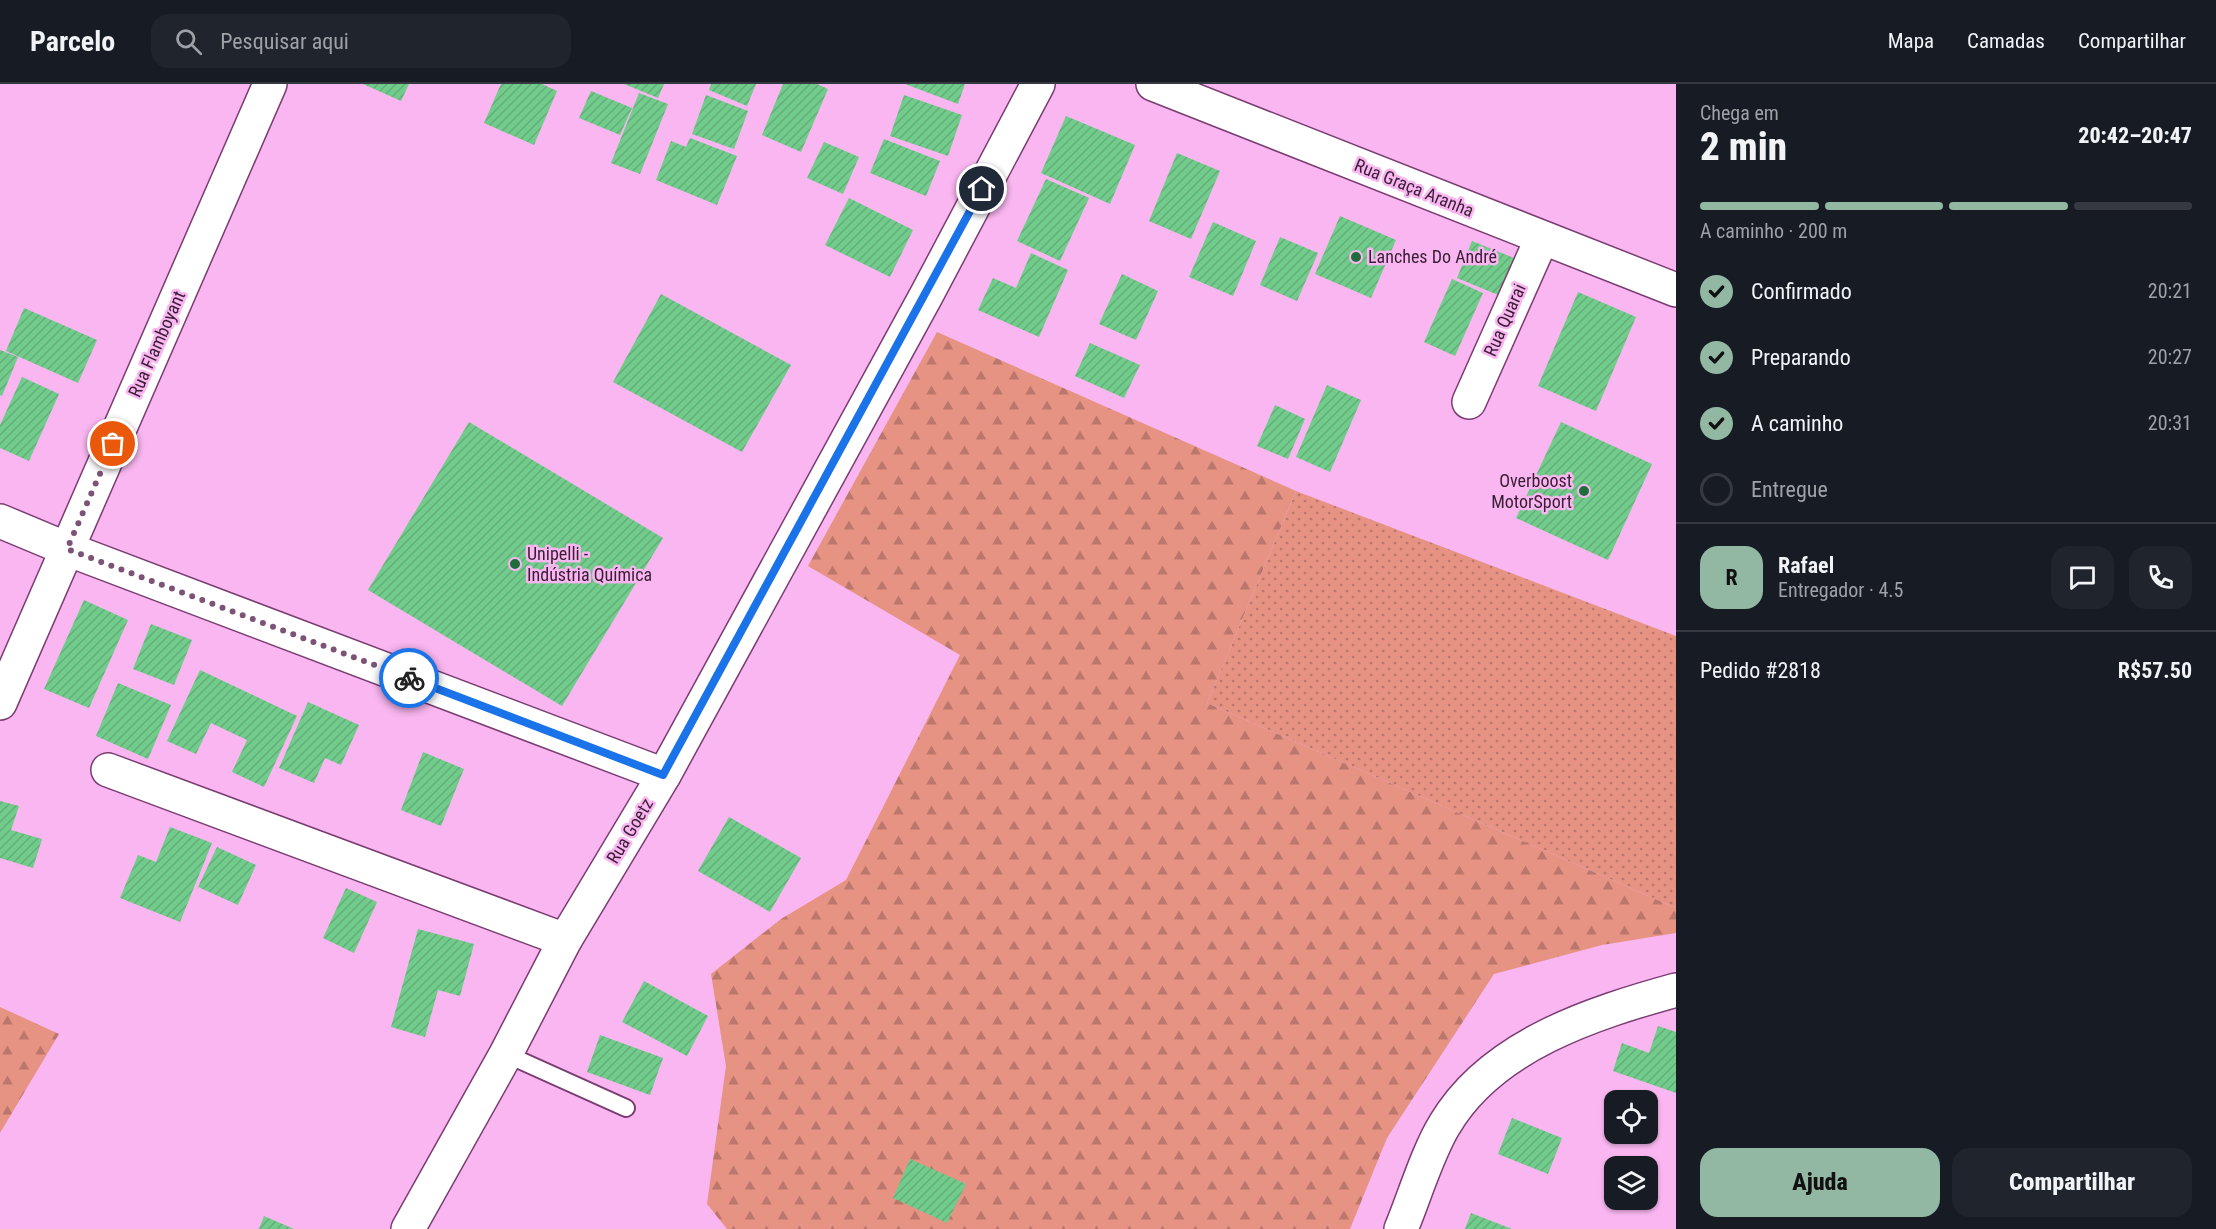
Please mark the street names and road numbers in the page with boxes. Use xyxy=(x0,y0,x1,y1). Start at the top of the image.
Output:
street label: Rua Graça Aranha xyxy=(1352,154,1477,221)
street label: Rua Quarai xyxy=(1479,280,1530,359)
street label: Rua Flamboyant xyxy=(124,288,189,400)
street label: Rua Goetz xyxy=(602,794,657,867)

